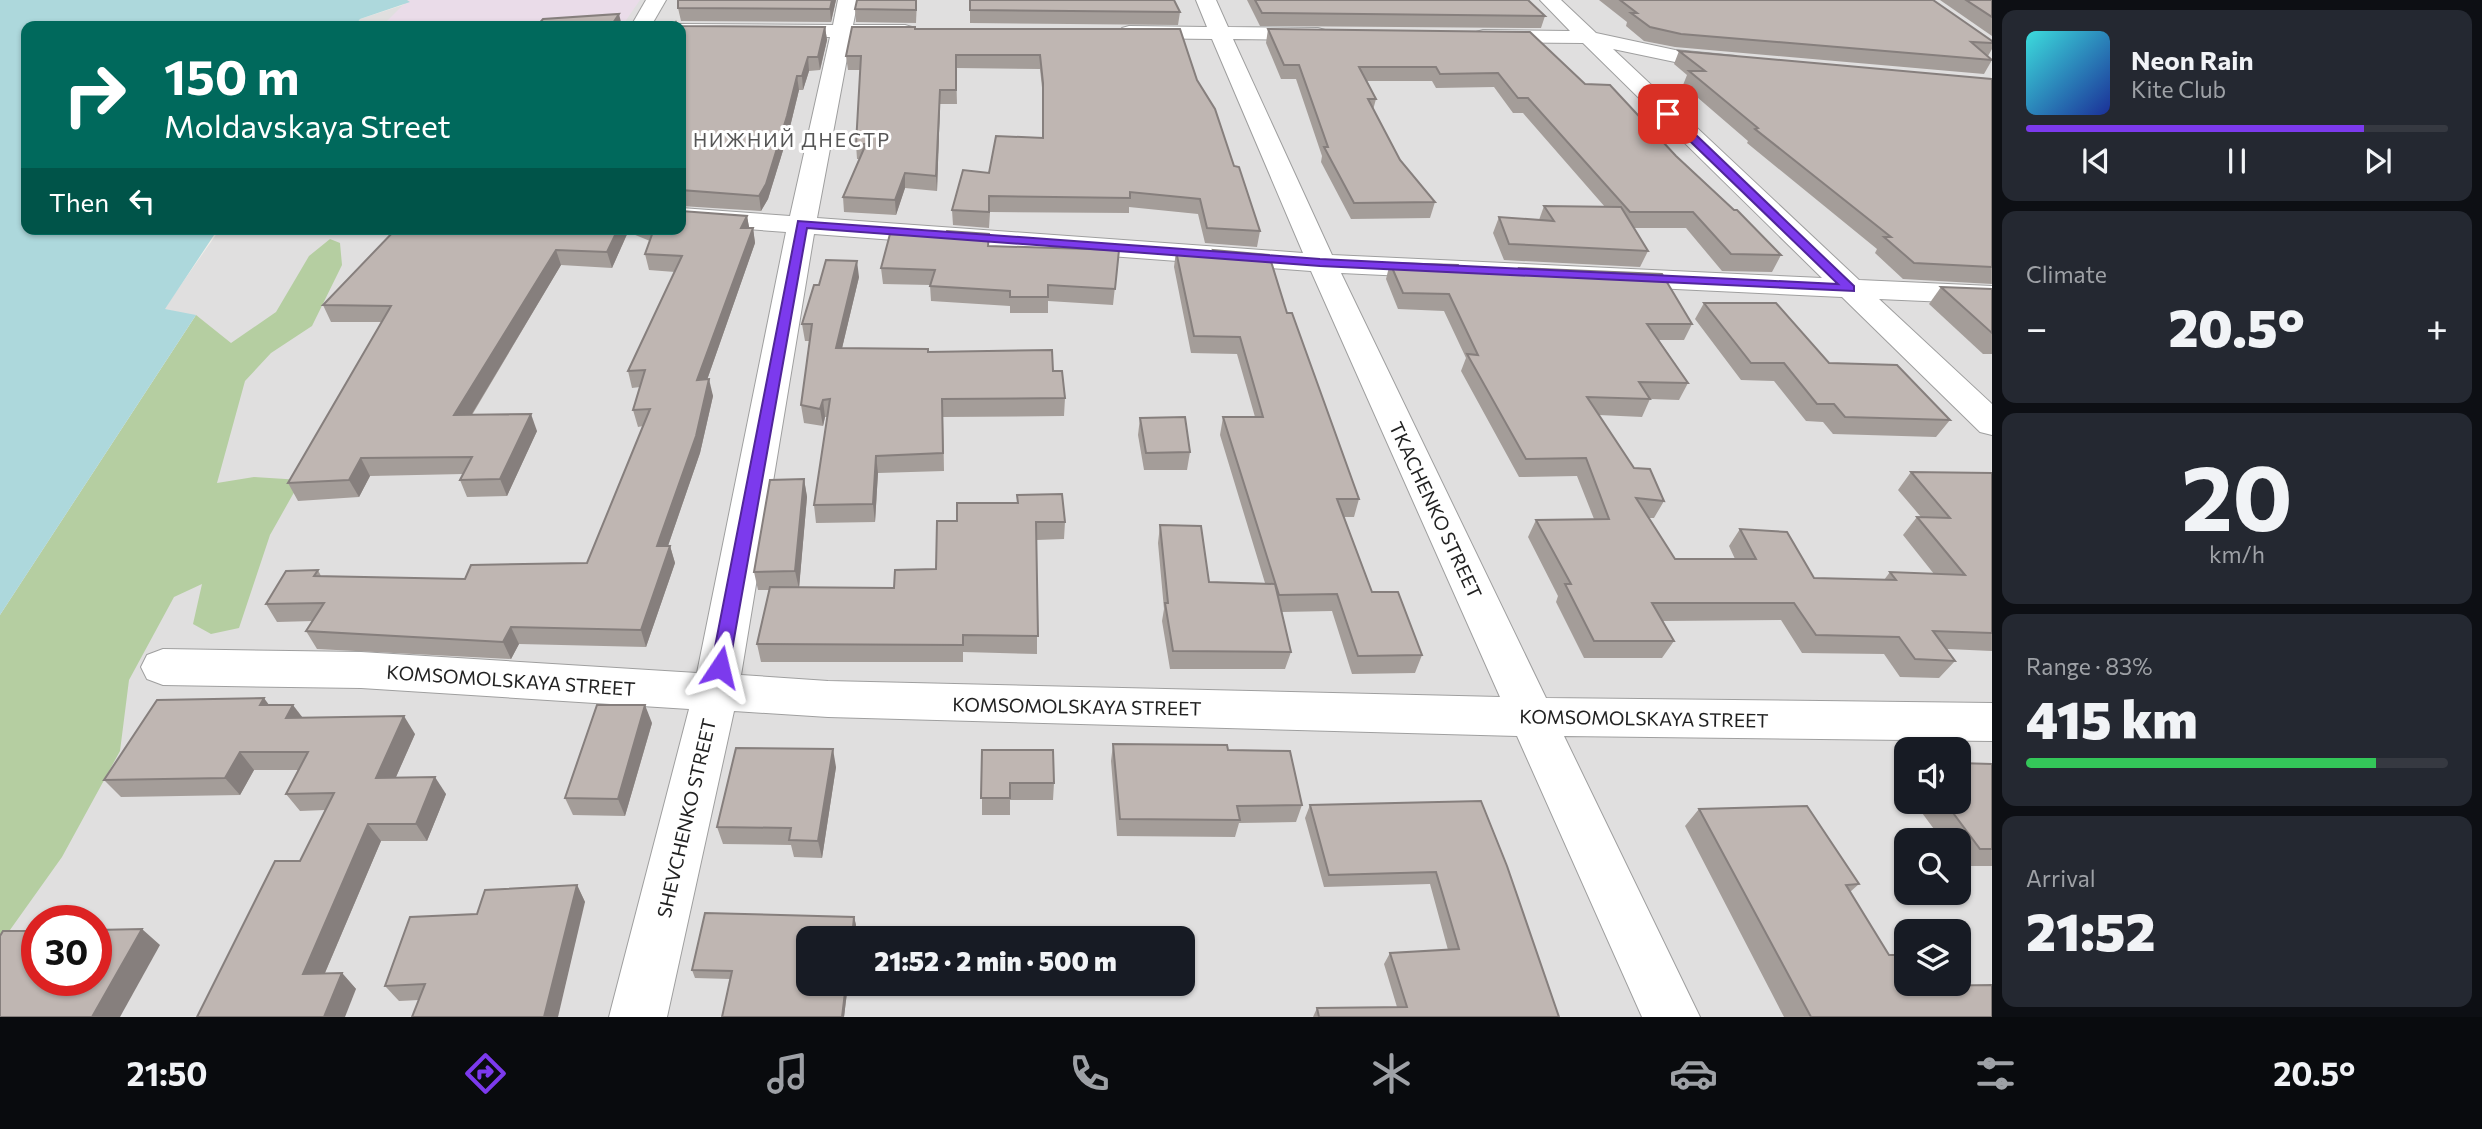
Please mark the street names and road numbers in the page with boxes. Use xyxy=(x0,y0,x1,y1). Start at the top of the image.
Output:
street label: TKACHENKO STREET xyxy=(1385,418,1487,602)
street label: KOMSOMOLSKAYA STREET xyxy=(386,660,636,700)
street label: KOMSOMOLSKAYA STREET xyxy=(952,692,1202,720)
street label: KOMSOMOLSKAYA STREET xyxy=(1519,704,1769,732)
street label: SHEVCHENKO STREET xyxy=(652,716,720,920)

